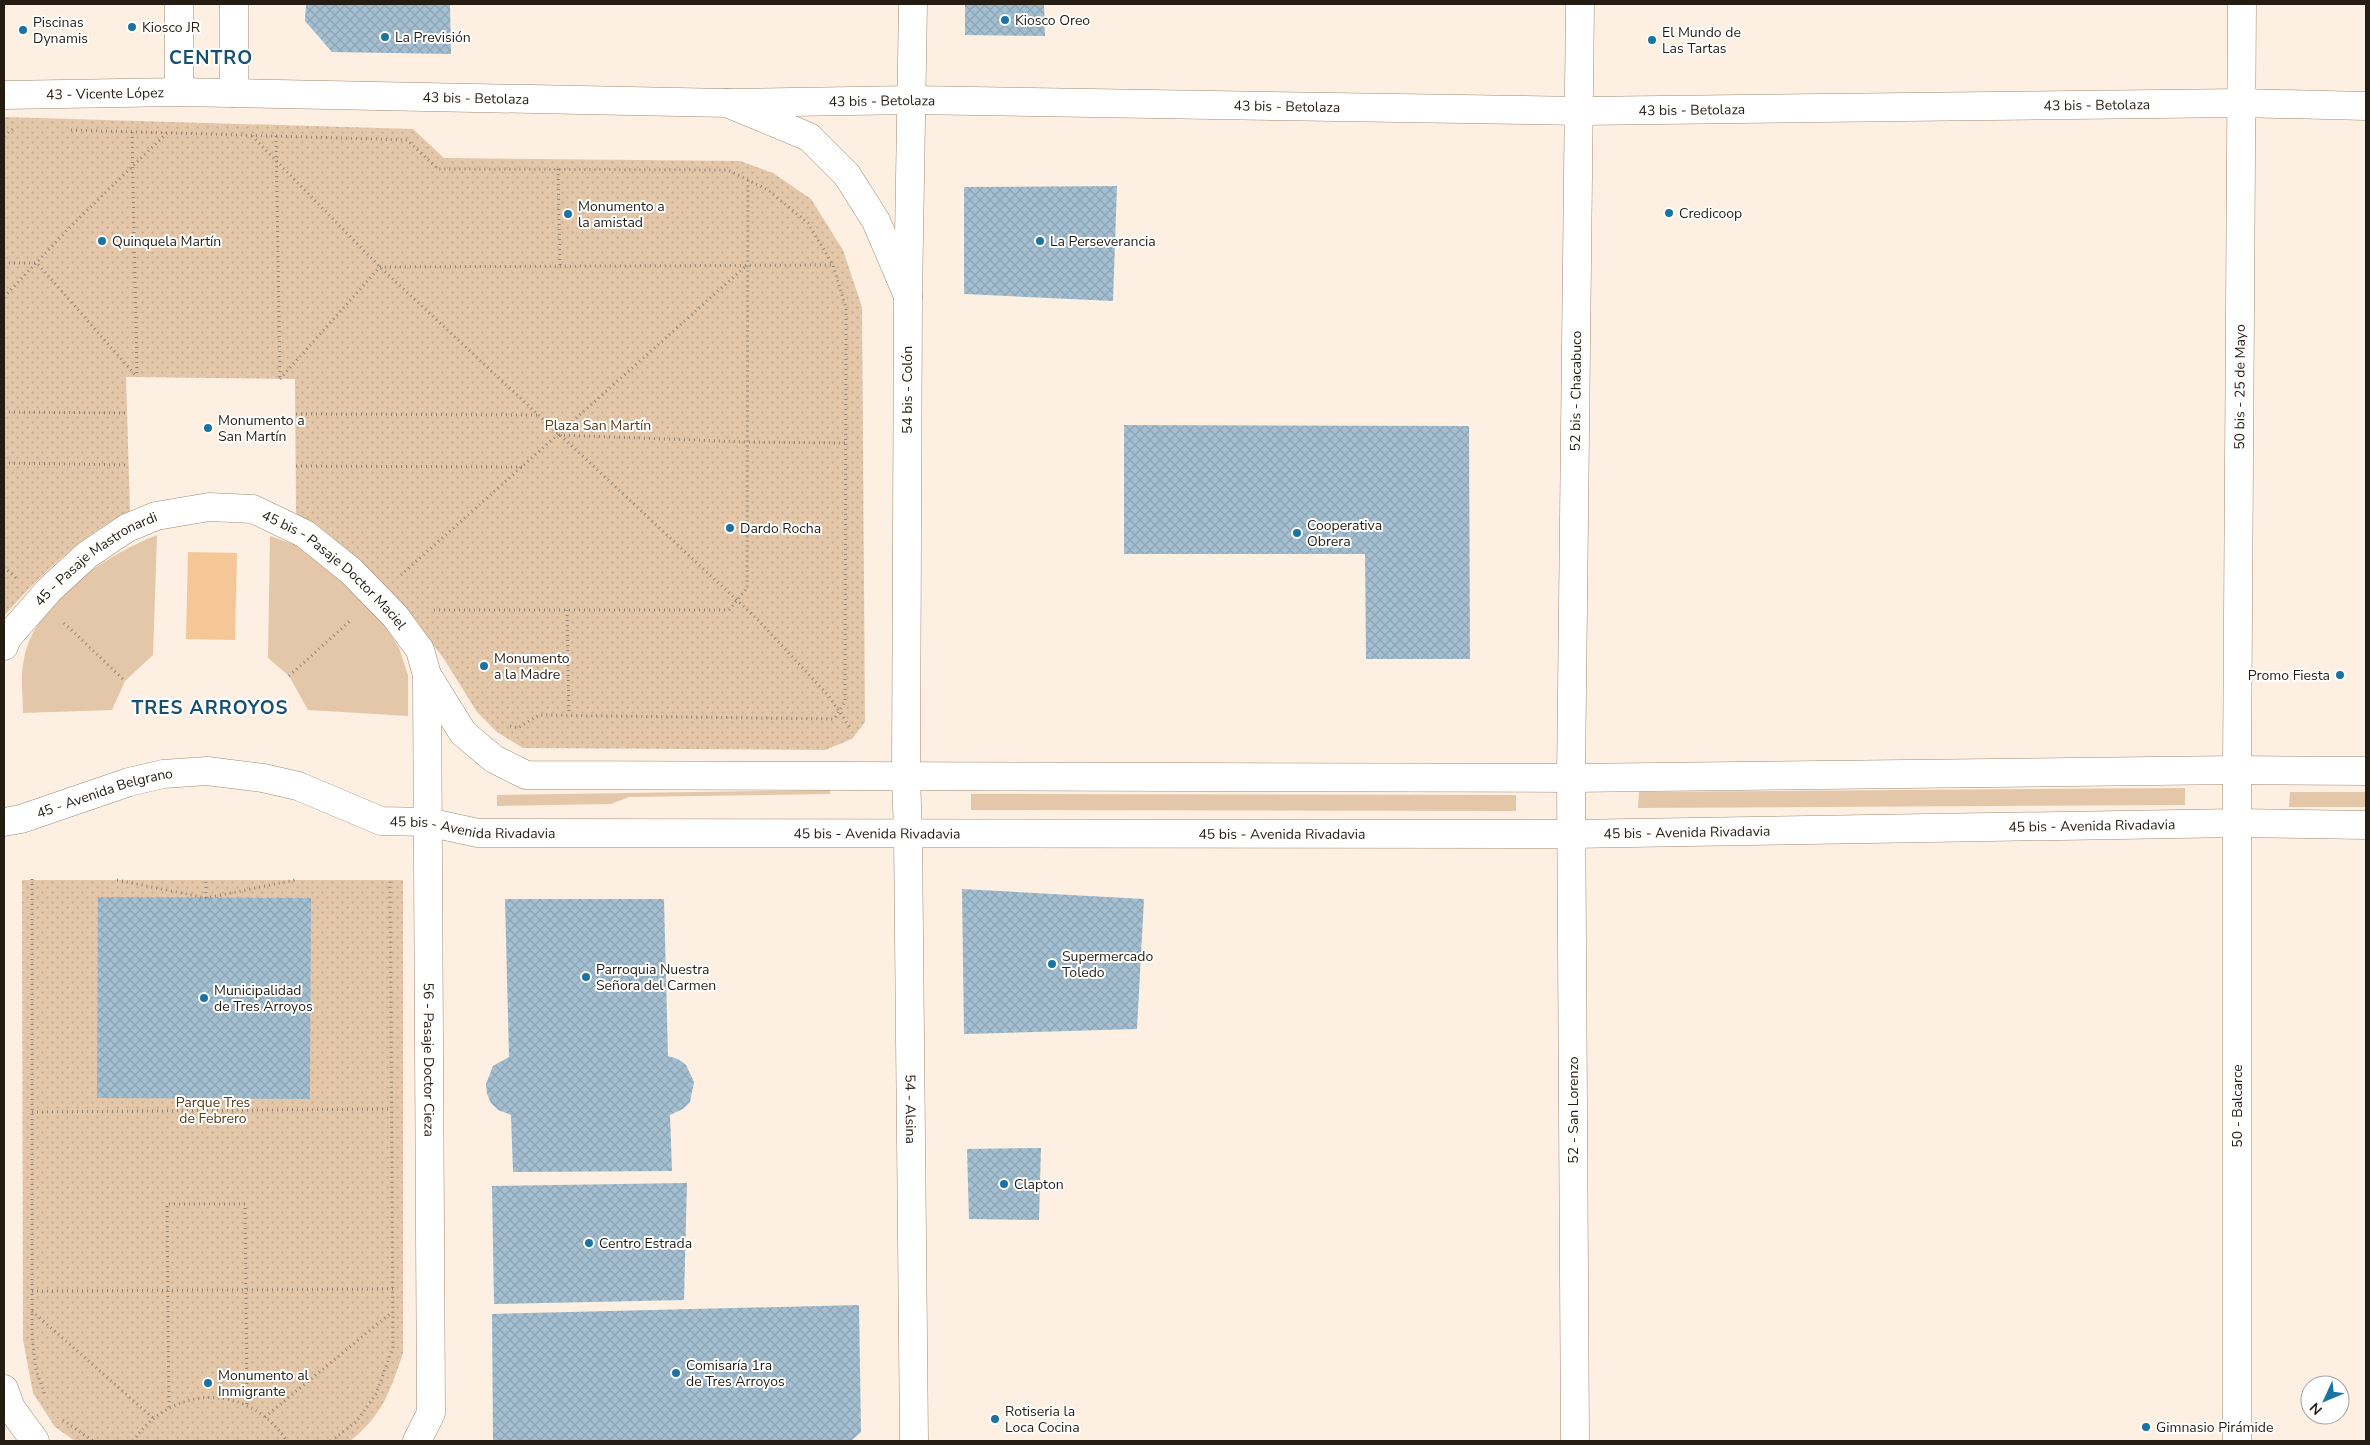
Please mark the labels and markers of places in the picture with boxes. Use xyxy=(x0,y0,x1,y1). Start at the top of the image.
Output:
place label: Kiosco Oreo xyxy=(1015,11,1090,30)
place label: Piscinas Dynamis xyxy=(33,13,88,48)
marker: Kiosco Oreo xyxy=(999,14,1011,26)
place label: Kiosco JR xyxy=(142,18,200,37)
marker: Kiosco JR xyxy=(126,21,138,33)
place label: El Mundo de Las Tartas xyxy=(1662,23,1741,58)
marker: Piscinas Dynamis xyxy=(17,24,29,36)
place label: La Previsión xyxy=(395,28,471,47)
marker: La Previsión xyxy=(379,31,391,43)
marker: El Mundo de Las Tartas xyxy=(1646,34,1658,46)
place label: Monumento a la amistad xyxy=(578,197,665,232)
place label: Credicoop xyxy=(1679,204,1742,223)
marker: Credicoop xyxy=(1663,207,1675,219)
marker: Monumento a la amistad xyxy=(562,208,574,220)
place label: Quinquela Martín xyxy=(112,232,221,251)
place label: La Perseverancia xyxy=(1050,232,1156,251)
marker: Quinquela Martín xyxy=(96,235,108,247)
marker: La Perseverancia xyxy=(1034,235,1046,247)
place label: Monumento a San Martín xyxy=(218,411,305,446)
marker: Monumento a San Martín xyxy=(202,422,214,434)
place label: Cooperativa Obrera xyxy=(1307,516,1382,551)
place label: Dardo Rocha xyxy=(740,519,821,538)
marker: Dardo Rocha xyxy=(724,522,736,534)
marker: Cooperativa Obrera xyxy=(1291,527,1303,539)
place label: Monumento a la Madre xyxy=(494,649,570,684)
marker: Monumento a la Madre xyxy=(478,660,490,672)
place label: Promo Fiesta xyxy=(2248,666,2330,685)
marker: Promo Fiesta xyxy=(2334,669,2346,681)
place label: Supermercado Toledo xyxy=(1062,947,1153,982)
marker: Supermercado Toledo xyxy=(1046,958,1058,970)
place label: Parroquia Nuestra Señora del Carmen xyxy=(596,960,716,995)
marker: Parroquia Nuestra Señora del Carmen xyxy=(580,971,592,983)
place label: Municipalidad de Tres Arroyos xyxy=(214,981,313,1016)
marker: Municipalidad de Tres Arroyos xyxy=(198,992,210,1004)
place label: Clapton xyxy=(1014,1175,1064,1194)
marker: Clapton xyxy=(998,1178,1010,1190)
place label: Centro Estrada xyxy=(599,1234,692,1253)
marker: Centro Estrada xyxy=(583,1237,595,1249)
place label: Comisaría 1ra de Tres Arroyos xyxy=(686,1356,785,1391)
place label: Monumento al Inmigrante xyxy=(218,1366,310,1401)
marker: Comisaría 1ra de Tres Arroyos xyxy=(670,1367,682,1379)
marker: Monumento al Inmigrante xyxy=(202,1377,214,1389)
place label: Rotiseria la Loca Cocina xyxy=(1005,1402,1080,1437)
marker: Rotiseria la Loca Cocina xyxy=(989,1413,1001,1425)
place label: Gimnasio Pirámide xyxy=(2156,1418,2273,1437)
marker: Gimnasio Pirámide xyxy=(2140,1421,2152,1433)

